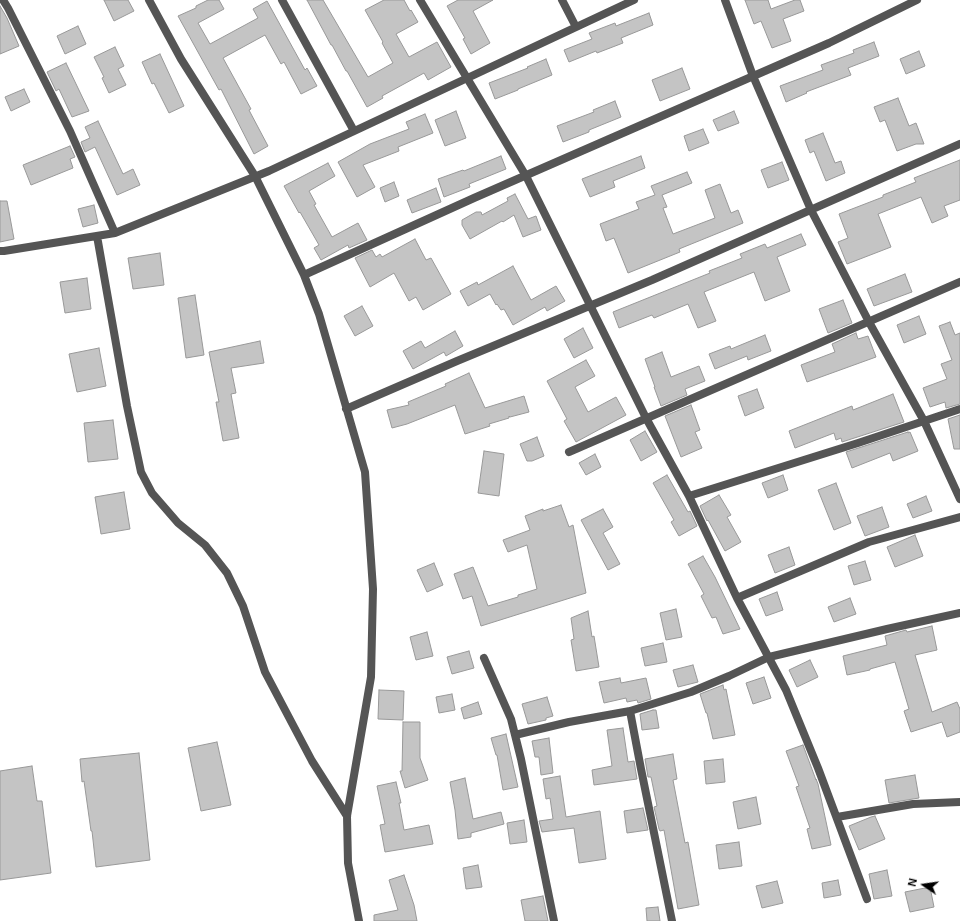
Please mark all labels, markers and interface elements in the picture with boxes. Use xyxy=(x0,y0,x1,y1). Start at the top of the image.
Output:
north arrow xyxy=(904,865,944,905)
text: N xyxy=(906,877,919,888)

